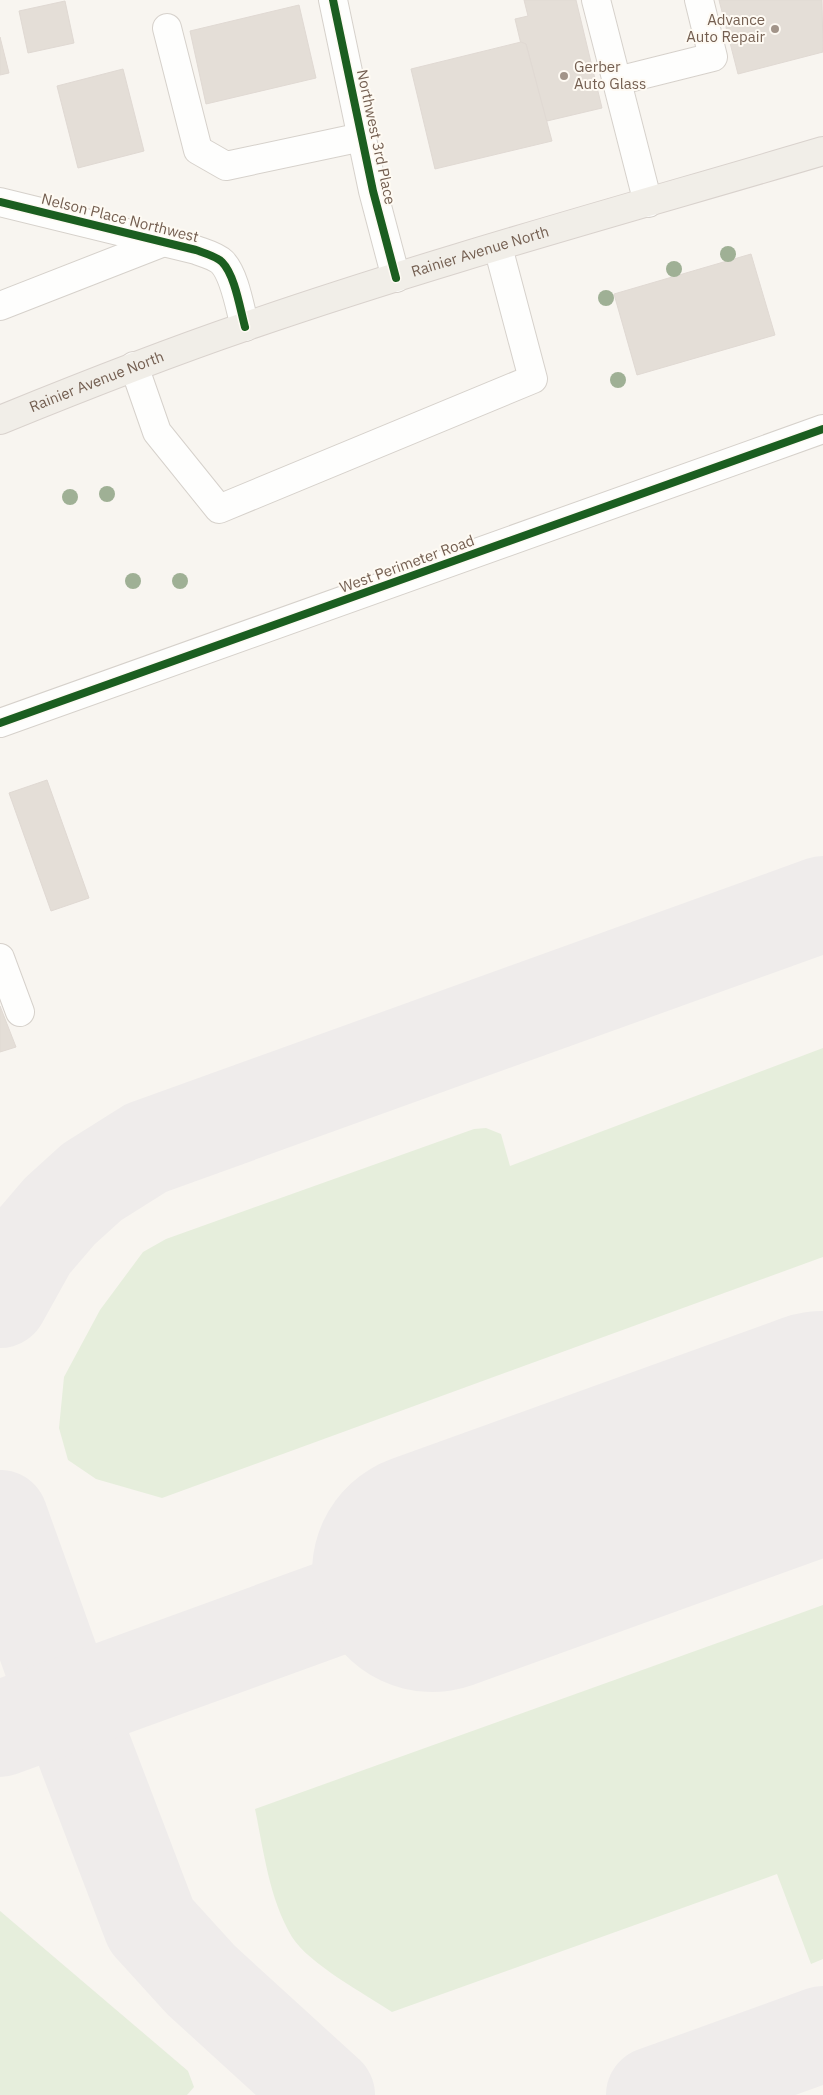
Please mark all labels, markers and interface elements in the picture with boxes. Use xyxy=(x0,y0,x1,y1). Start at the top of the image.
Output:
place label: Advance Auto Repair xyxy=(686,10,765,46)
marker: Advance Auto Repair xyxy=(769,23,781,35)
place label: Gerber Auto Glass xyxy=(574,57,646,93)
street label: Northwest 3rd Place xyxy=(353,68,400,206)
marker: Gerber Auto Glass xyxy=(558,70,570,82)
street label: Nelson Place Northwest xyxy=(39,189,201,246)
street label: Rainier Avenue North xyxy=(409,221,551,281)
street label: Rainier Avenue North xyxy=(26,346,166,416)
street label: West Perimeter Road xyxy=(337,530,477,597)

